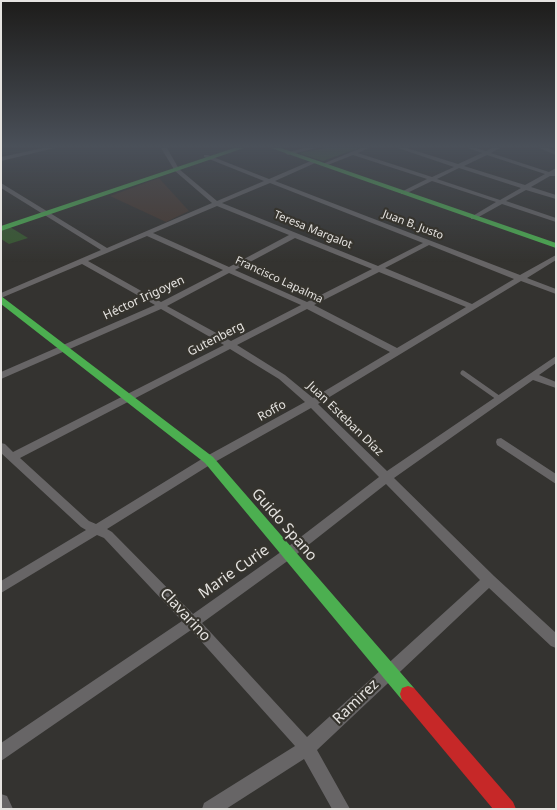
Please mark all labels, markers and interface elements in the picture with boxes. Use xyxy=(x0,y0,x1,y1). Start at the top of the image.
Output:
street label: Juan B. Justo xyxy=(381,207,445,243)
street label: Teresa Margalot xyxy=(272,208,354,252)
street label: Francisco Lapalma xyxy=(233,254,325,306)
street label: Héctor Irigoyen xyxy=(101,273,187,323)
street label: Gutenberg xyxy=(186,319,246,359)
street label: Juan Esteban Díaz xyxy=(304,379,386,459)
street label: Roffo xyxy=(255,397,289,425)
street label: Guido Spano xyxy=(248,485,320,565)
street label: Marie Curie xyxy=(195,541,273,603)
street label: Clavarino xyxy=(156,585,214,645)
street label: Ramirez xyxy=(329,676,383,728)

